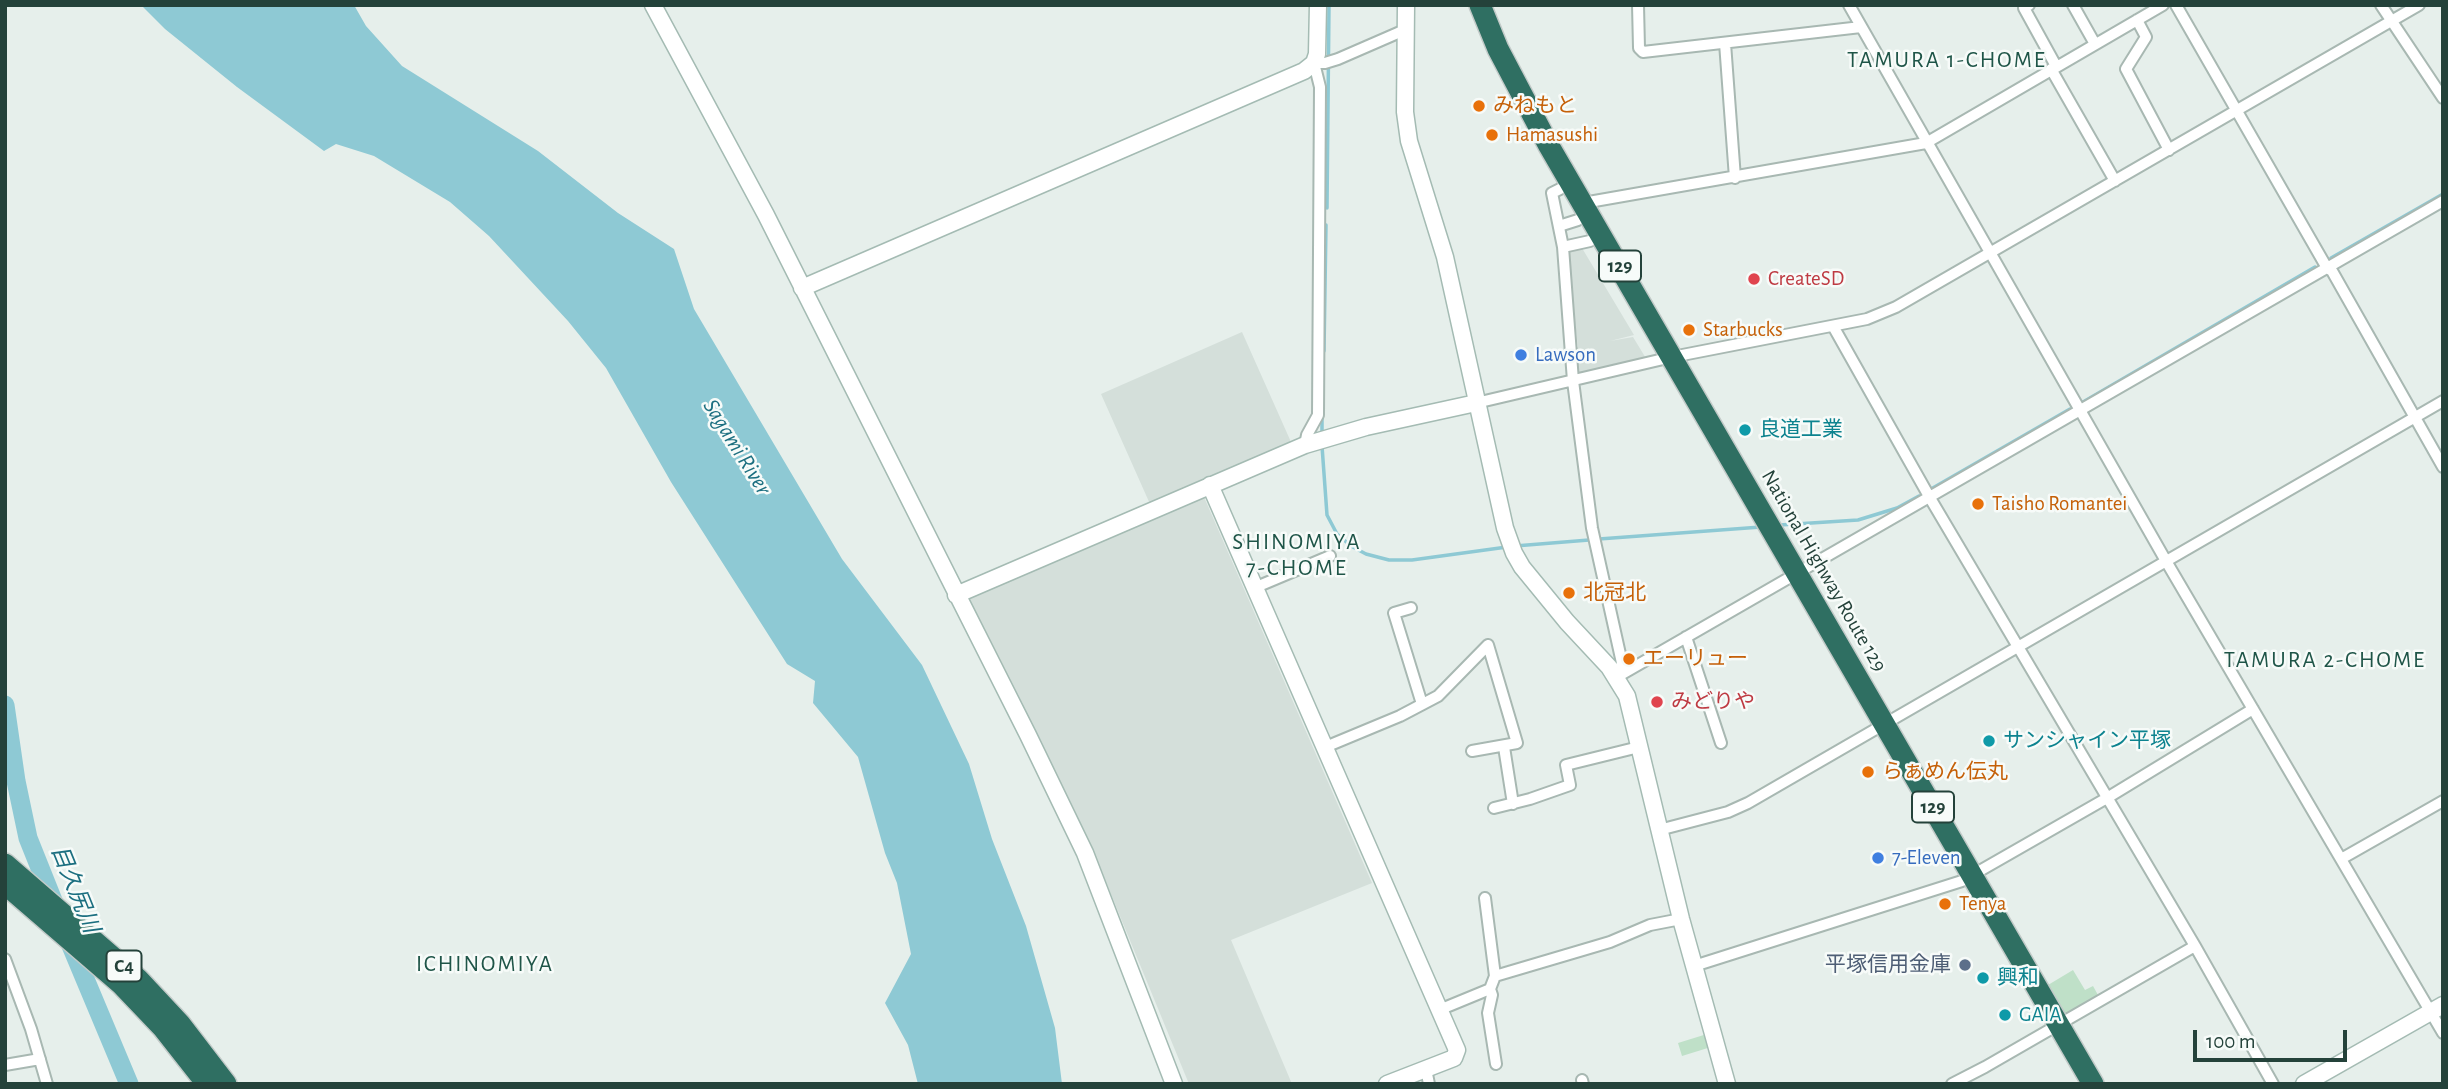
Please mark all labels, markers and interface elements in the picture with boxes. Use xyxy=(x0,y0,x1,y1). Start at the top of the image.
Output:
district label: TAMURA 1-CHOME xyxy=(1849,46,2045,74)
place label: みねもと xyxy=(1493,93,1577,119)
marker: みねもと xyxy=(1471,98,1487,114)
place label: Hamasushi xyxy=(1506,122,1598,148)
marker: Hamasushi xyxy=(1484,127,1500,143)
road number: 129 xyxy=(1599,250,1641,282)
place label: CreateSD xyxy=(1768,266,1844,292)
marker: CreateSD xyxy=(1746,271,1762,287)
place label: Starbucks xyxy=(1703,317,1783,343)
marker: Starbucks xyxy=(1681,322,1697,338)
place label: Lawson xyxy=(1535,342,1596,368)
marker: Lawson xyxy=(1513,347,1529,363)
water label: Sagami River xyxy=(697,394,777,500)
place label: 良道工業 xyxy=(1759,417,1843,443)
marker: 良道工業 xyxy=(1737,422,1753,438)
street label: National Highway Route 129 xyxy=(1756,466,1892,676)
place label: Taisho Romantei xyxy=(1992,491,2127,517)
marker: Taisho Romantei xyxy=(1970,496,1986,512)
district label: SHINOMIYA 7-CHOME xyxy=(1233,528,1361,582)
place label: 北冠北 xyxy=(1583,580,1646,606)
marker: 北冠北 xyxy=(1561,585,1577,601)
place label: エーリュー xyxy=(1643,646,1748,672)
district label: TAMURA 2-CHOME xyxy=(2226,646,2424,674)
marker: エーリュー xyxy=(1621,651,1637,667)
place label: みどりや xyxy=(1671,689,1755,715)
marker: みどりや xyxy=(1649,694,1665,710)
place label: サンシャイン平塚 xyxy=(2003,728,2171,754)
marker: サンシャイン平塚 xyxy=(1981,733,1997,749)
place label: らぁめん伝丸 xyxy=(1882,759,2008,785)
marker: らぁめん伝丸 xyxy=(1860,764,1876,780)
road number: 129 xyxy=(1912,792,1954,822)
water label: 目久尻川 xyxy=(45,841,105,937)
place label: 7-Eleven xyxy=(1892,845,1961,871)
marker: 7-Eleven xyxy=(1870,850,1886,866)
place label: Tenya xyxy=(1959,891,2006,917)
marker: Tenya xyxy=(1937,896,1953,912)
road number: C4 xyxy=(106,950,142,982)
district label: ICHINOMIYA xyxy=(417,950,553,978)
place label: 平塚信用金庫 xyxy=(1825,952,1951,978)
marker: 平塚信用金庫 xyxy=(1957,957,1973,973)
place label: 興和 xyxy=(1997,965,2039,991)
marker: 興和 xyxy=(1975,970,1991,986)
place label: GAIA xyxy=(2019,1002,2062,1028)
marker: GAIA xyxy=(1997,1007,2013,1023)
scale bar xyxy=(2196,1016,2350,1060)
text: 100 m xyxy=(2206,1031,2256,1052)

